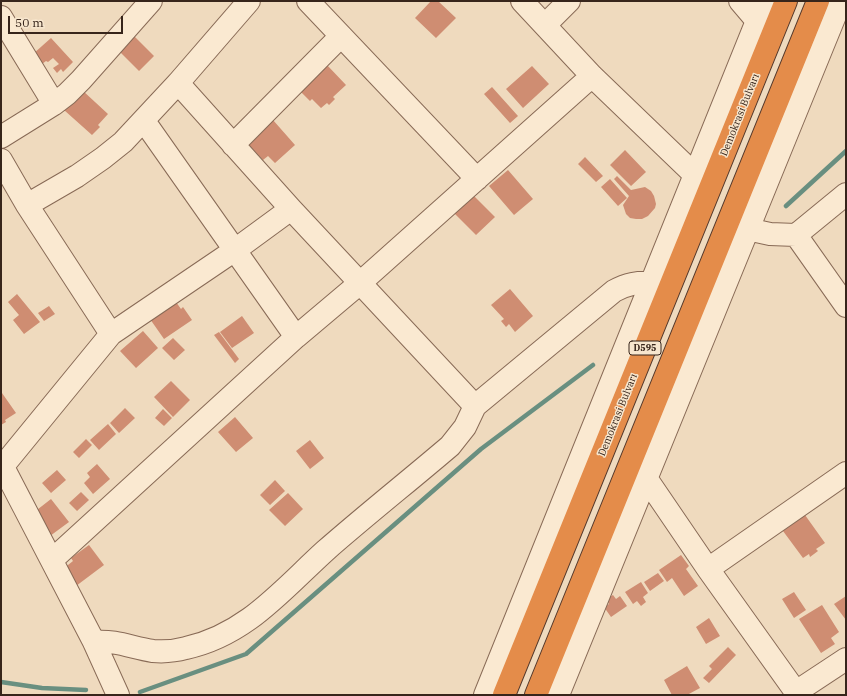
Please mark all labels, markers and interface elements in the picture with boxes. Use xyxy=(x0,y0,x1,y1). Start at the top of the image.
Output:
scale bar xyxy=(10,8,125,34)
text: 50 m xyxy=(15,15,44,30)
street label: Demokrasi Bulvarı xyxy=(718,72,762,158)
road number: D595 xyxy=(629,341,661,355)
street label: Demokrasi Bulvarı xyxy=(596,372,640,458)

